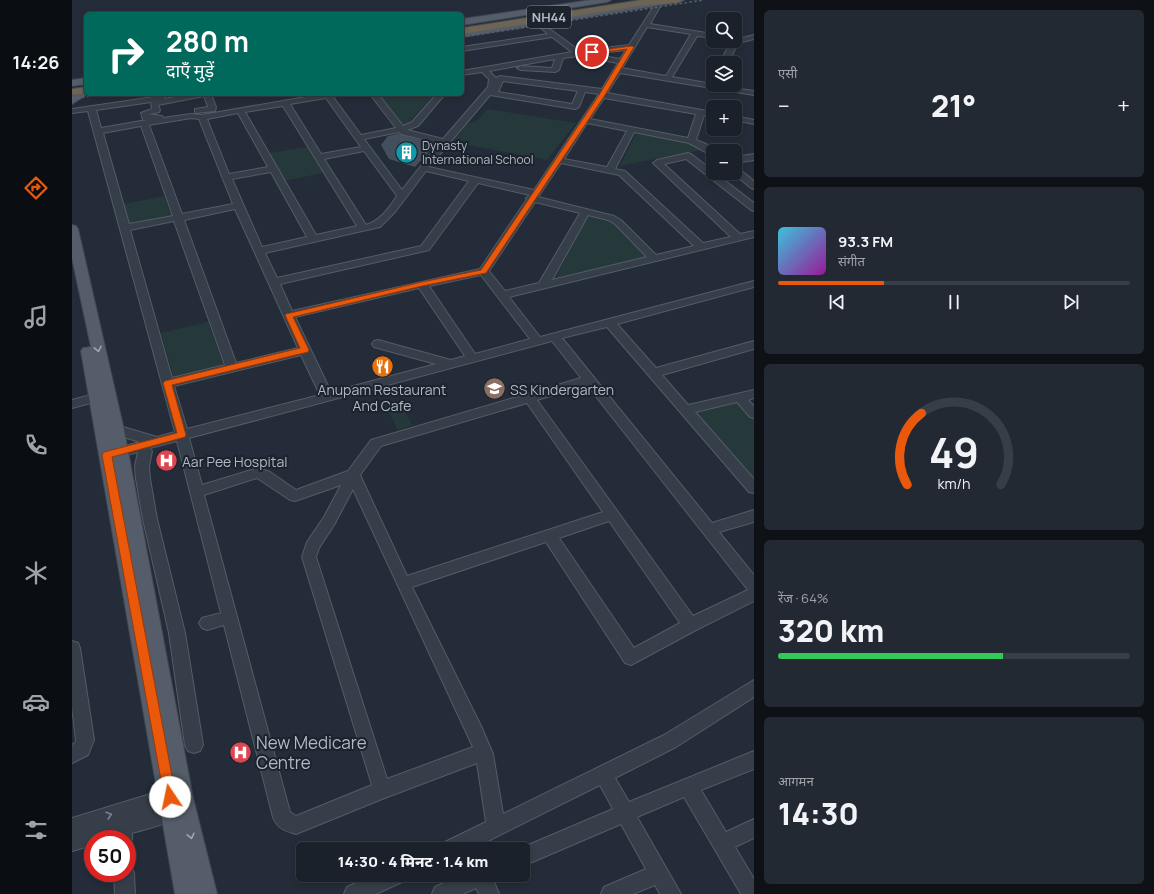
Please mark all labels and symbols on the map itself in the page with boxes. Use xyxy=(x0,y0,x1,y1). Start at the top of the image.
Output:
road number: NH44 xyxy=(527,6,571,28)
pin xyxy=(575,35,609,69)
place label: Dynasty International School xyxy=(422,137,534,168)
building icon: Dynasty International School xyxy=(394,139,420,165)
one-way arrow xyxy=(94,346,102,352)
restaurant icon: Anupam Restaurant And Cafe xyxy=(369,354,395,380)
school or university icon: SS Kindergarten xyxy=(481,376,507,402)
place label: Anupam Restaurant And Cafe xyxy=(318,380,447,415)
place label: SS Kindergarten xyxy=(510,380,614,399)
hospital icon: Aar Pee Hospital xyxy=(154,448,180,474)
place label: Aar Pee Hospital xyxy=(182,452,287,471)
place label: New Medicare Centre xyxy=(256,731,367,774)
hospital icon: New Medicare Centre xyxy=(228,739,254,765)
position arrow xyxy=(149,776,191,818)
one-way arrow xyxy=(106,811,113,820)
speed limit sign: 50 xyxy=(84,830,136,882)
one-way arrow xyxy=(186,833,194,839)

